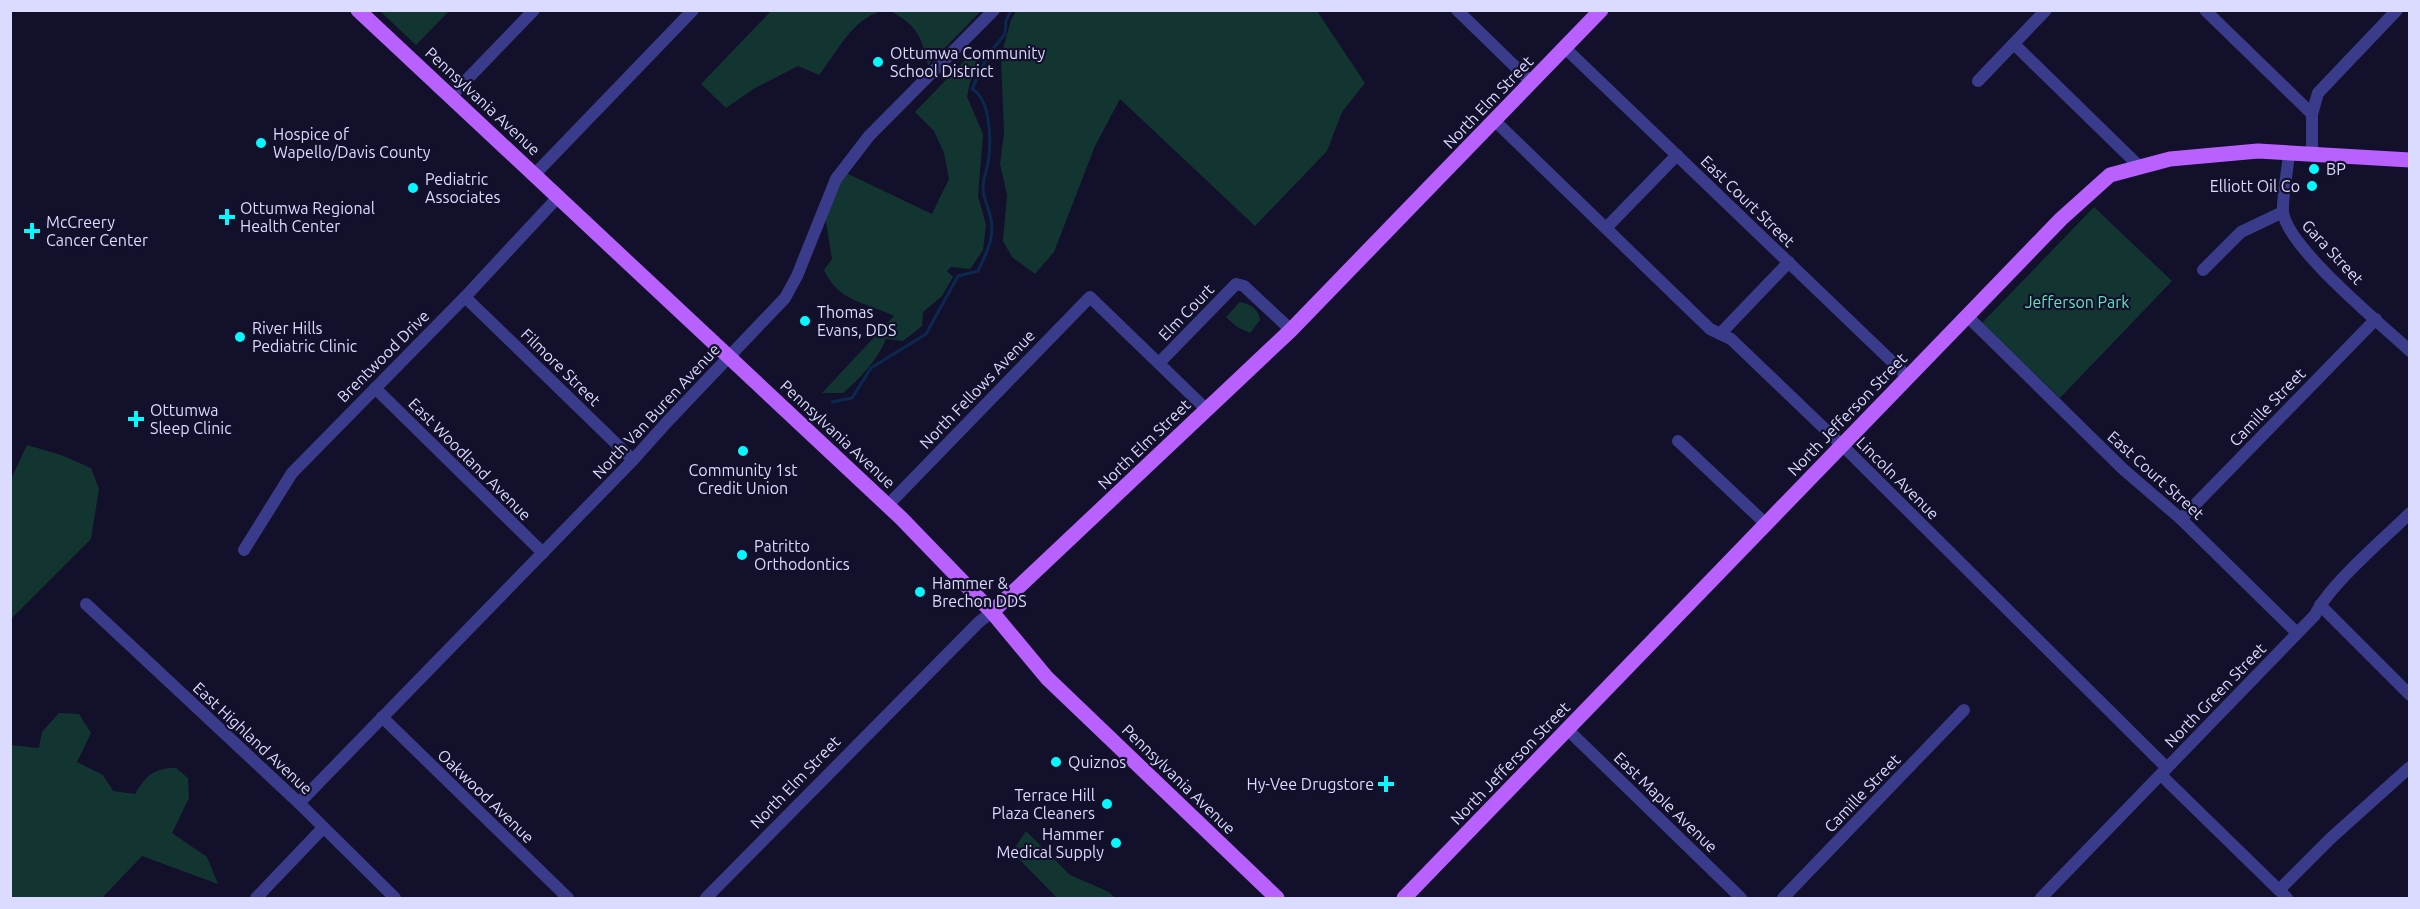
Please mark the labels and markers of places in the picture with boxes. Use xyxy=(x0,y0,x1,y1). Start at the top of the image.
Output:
place label: Ottumwa Community School District xyxy=(890,44,1045,80)
marker: Ottumwa Community School District xyxy=(871,55,885,69)
place label: Hospice of Wapello/Davis County xyxy=(273,125,431,161)
marker: Hospice of Wapello/Davis County xyxy=(254,136,268,150)
place label: BP xyxy=(2326,160,2346,178)
marker: BP xyxy=(2307,162,2321,176)
place label: Pediatric Associates xyxy=(425,170,500,206)
place label: Elliott Oil Co xyxy=(2210,177,2300,195)
marker: Elliott Oil Co xyxy=(2305,179,2319,193)
marker: Pediatric Associates xyxy=(406,181,420,195)
place label: Ottumwa Regional Health Center xyxy=(240,199,375,235)
marker: Ottumwa Regional Health Center xyxy=(218,208,236,226)
place label: McCreery Cancer Center xyxy=(46,213,148,249)
marker: McCreery Cancer Center xyxy=(23,222,41,240)
place label: Thomas Evans, DDS xyxy=(817,303,896,339)
marker: Thomas Evans, DDS xyxy=(798,314,812,328)
place label: River Hills Pediatric Clinic xyxy=(252,319,358,355)
marker: River Hills Pediatric Clinic xyxy=(233,330,247,344)
place label: Ottumwa Sleep Clinic xyxy=(150,401,232,437)
marker: Ottumwa Sleep Clinic xyxy=(127,410,145,428)
marker: Community 1st Credit Union xyxy=(736,444,750,458)
place label: Community 1st Credit Union xyxy=(689,461,798,497)
place label: Patritto Orthodontics xyxy=(754,537,850,573)
marker: Patritto Orthodontics xyxy=(735,548,749,562)
place label: Hammer & Brechon DDS xyxy=(932,574,1027,610)
marker: Hammer & Brechon DDS xyxy=(913,585,927,599)
place label: Quiznos xyxy=(1068,753,1126,771)
marker: Quiznos xyxy=(1049,755,1063,769)
place label: Hy-Vee Drugstore xyxy=(1247,775,1374,793)
marker: Hy-Vee Drugstore xyxy=(1379,777,1393,791)
place label: Terrace Hill Plaza Cleaners xyxy=(992,786,1095,822)
marker: Terrace Hill Plaza Cleaners xyxy=(1100,797,1114,811)
place label: Hammer Medical Supply xyxy=(996,825,1104,861)
marker: Hammer Medical Supply xyxy=(1109,836,1123,850)

